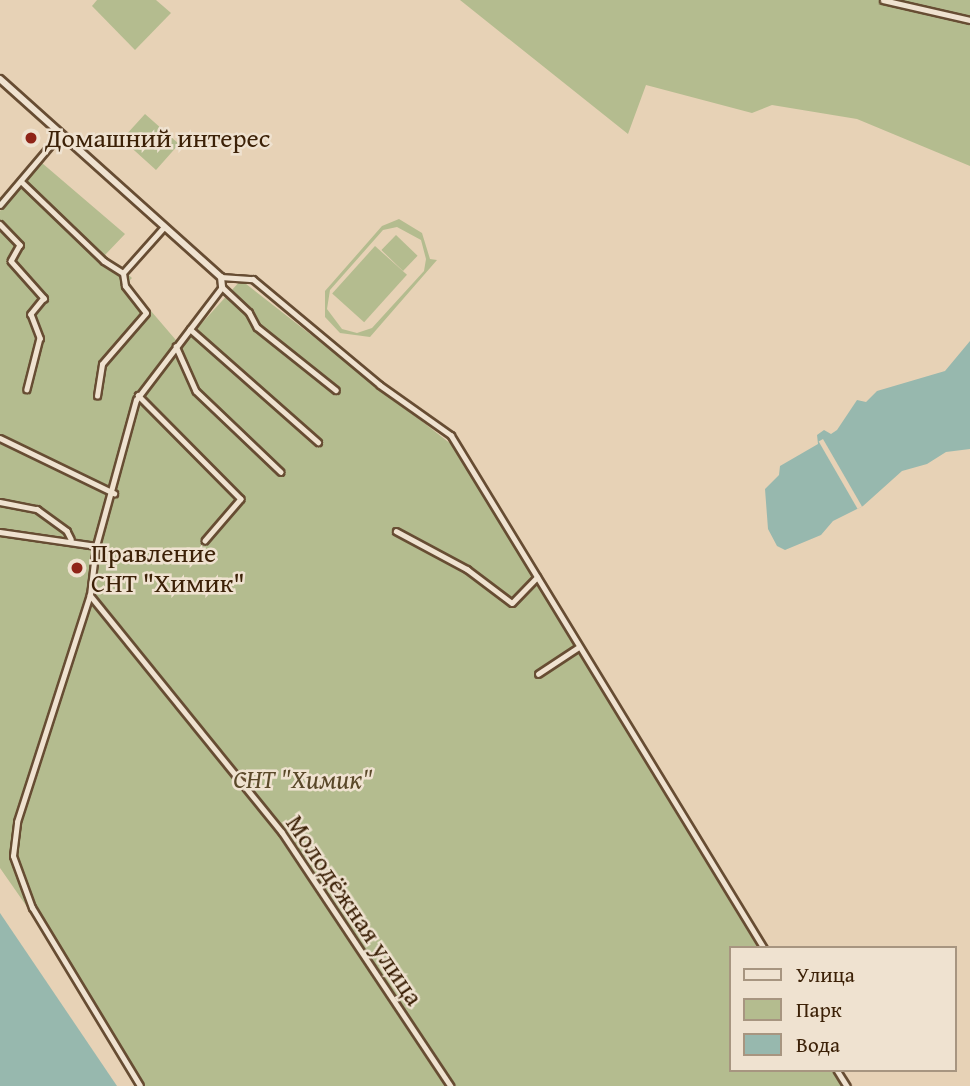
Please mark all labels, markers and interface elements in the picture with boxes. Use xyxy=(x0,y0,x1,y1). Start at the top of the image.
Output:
place label: Домашний интерес xyxy=(45,122,270,154)
marker: Домашний интерес xyxy=(23,130,39,146)
place label: Правление СНТ "Химик" xyxy=(91,537,245,598)
marker: Правление СНТ "Химик" xyxy=(69,560,85,576)
park label: СНТ "Химик" xyxy=(233,763,373,795)
street label: Молодёжная улица xyxy=(280,809,430,1011)
legend xyxy=(729,946,956,1072)
text: Улица xyxy=(796,959,855,990)
text: Парк xyxy=(796,994,842,1025)
text: Вода xyxy=(796,1029,840,1060)

